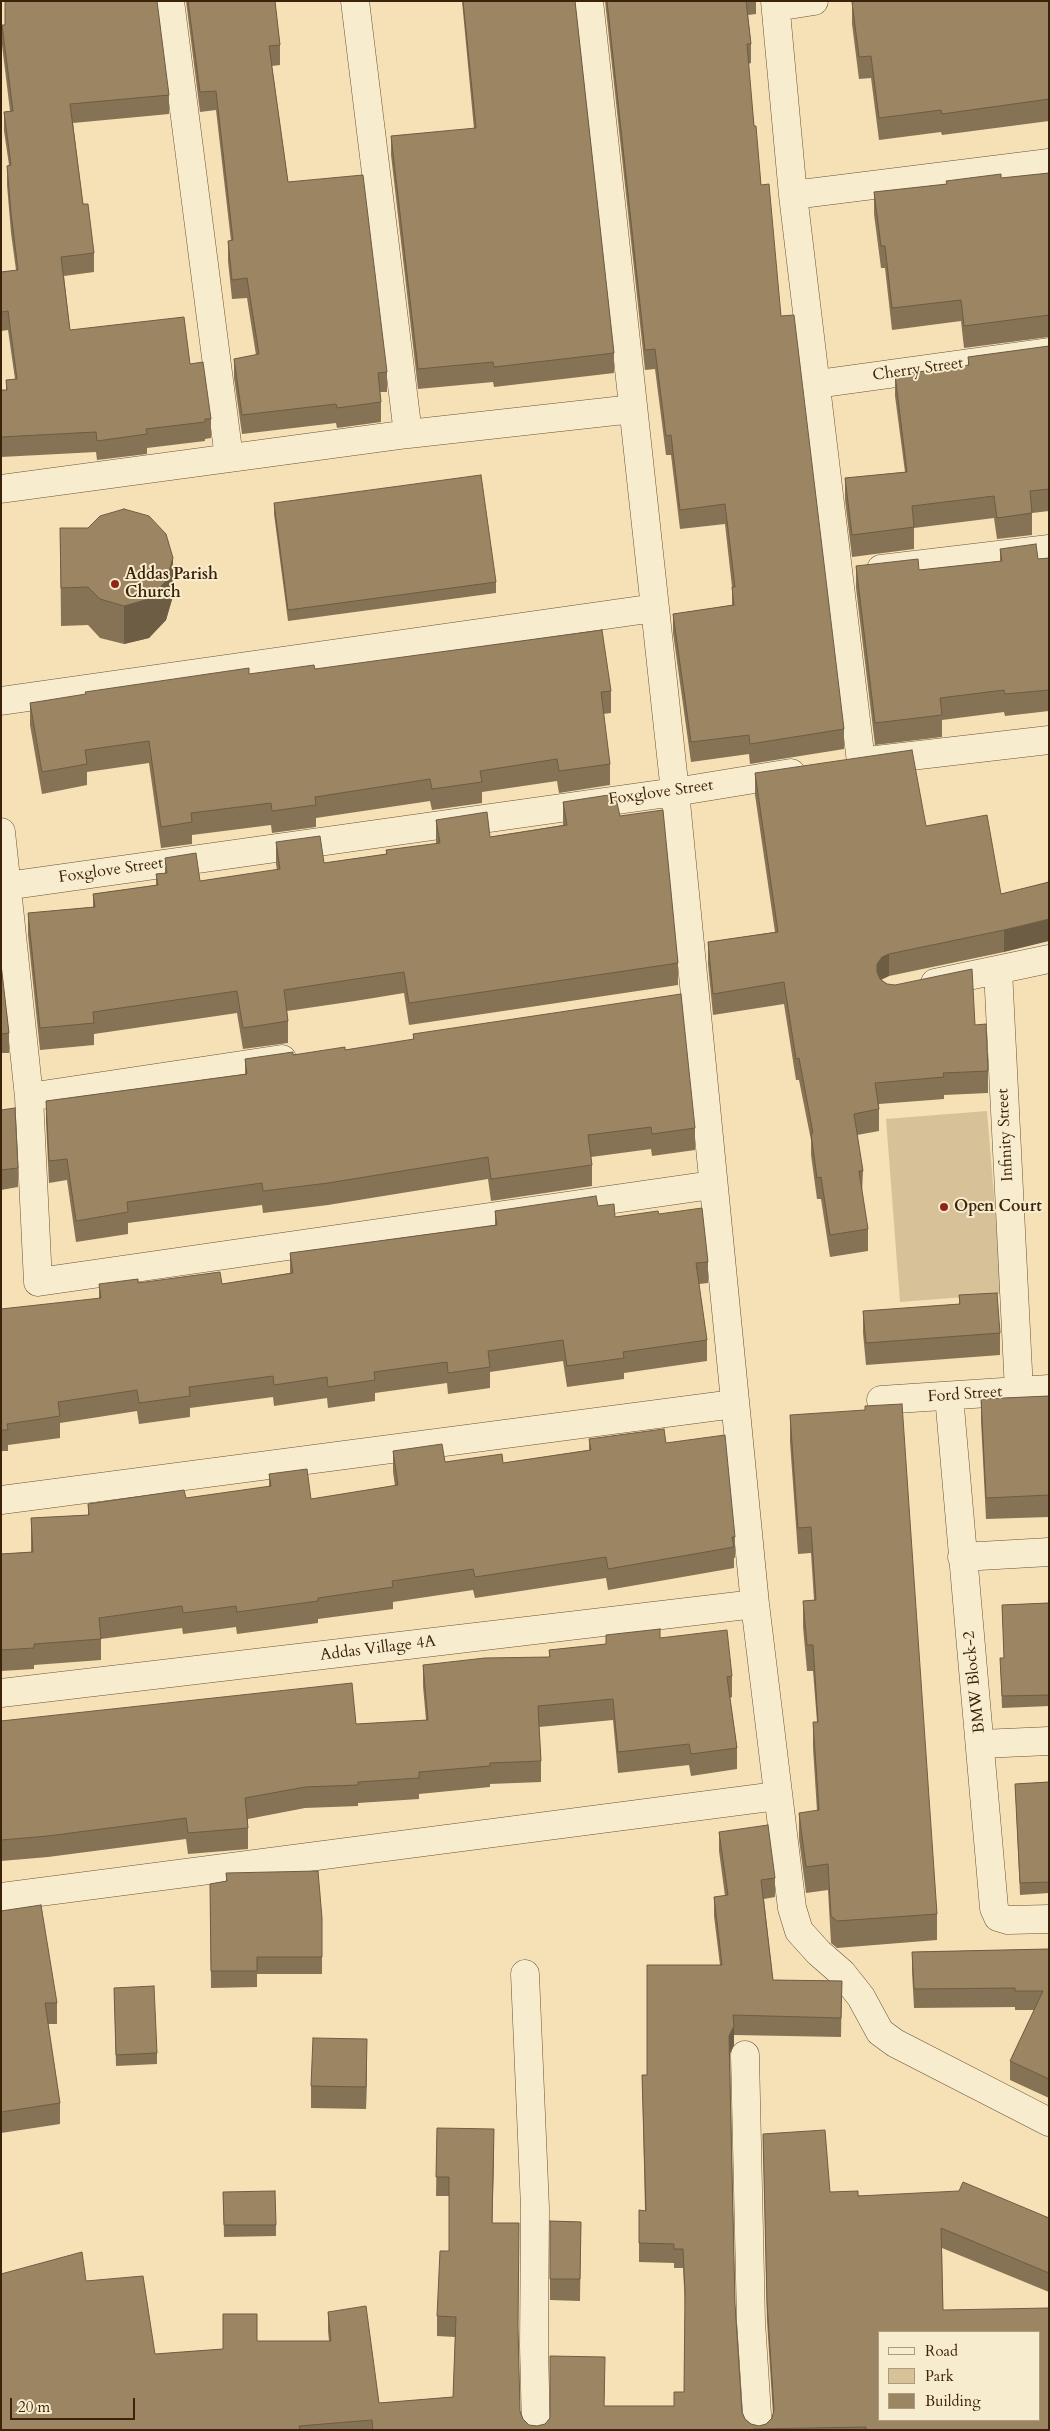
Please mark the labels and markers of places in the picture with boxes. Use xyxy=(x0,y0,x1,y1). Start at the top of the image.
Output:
place label: Addas Parish Church xyxy=(125,565,218,603)
marker: Addas Parish Church xyxy=(109,578,121,590)
place label: Open Court xyxy=(954,1197,1042,1217)
marker: Open Court xyxy=(938,1201,950,1213)

